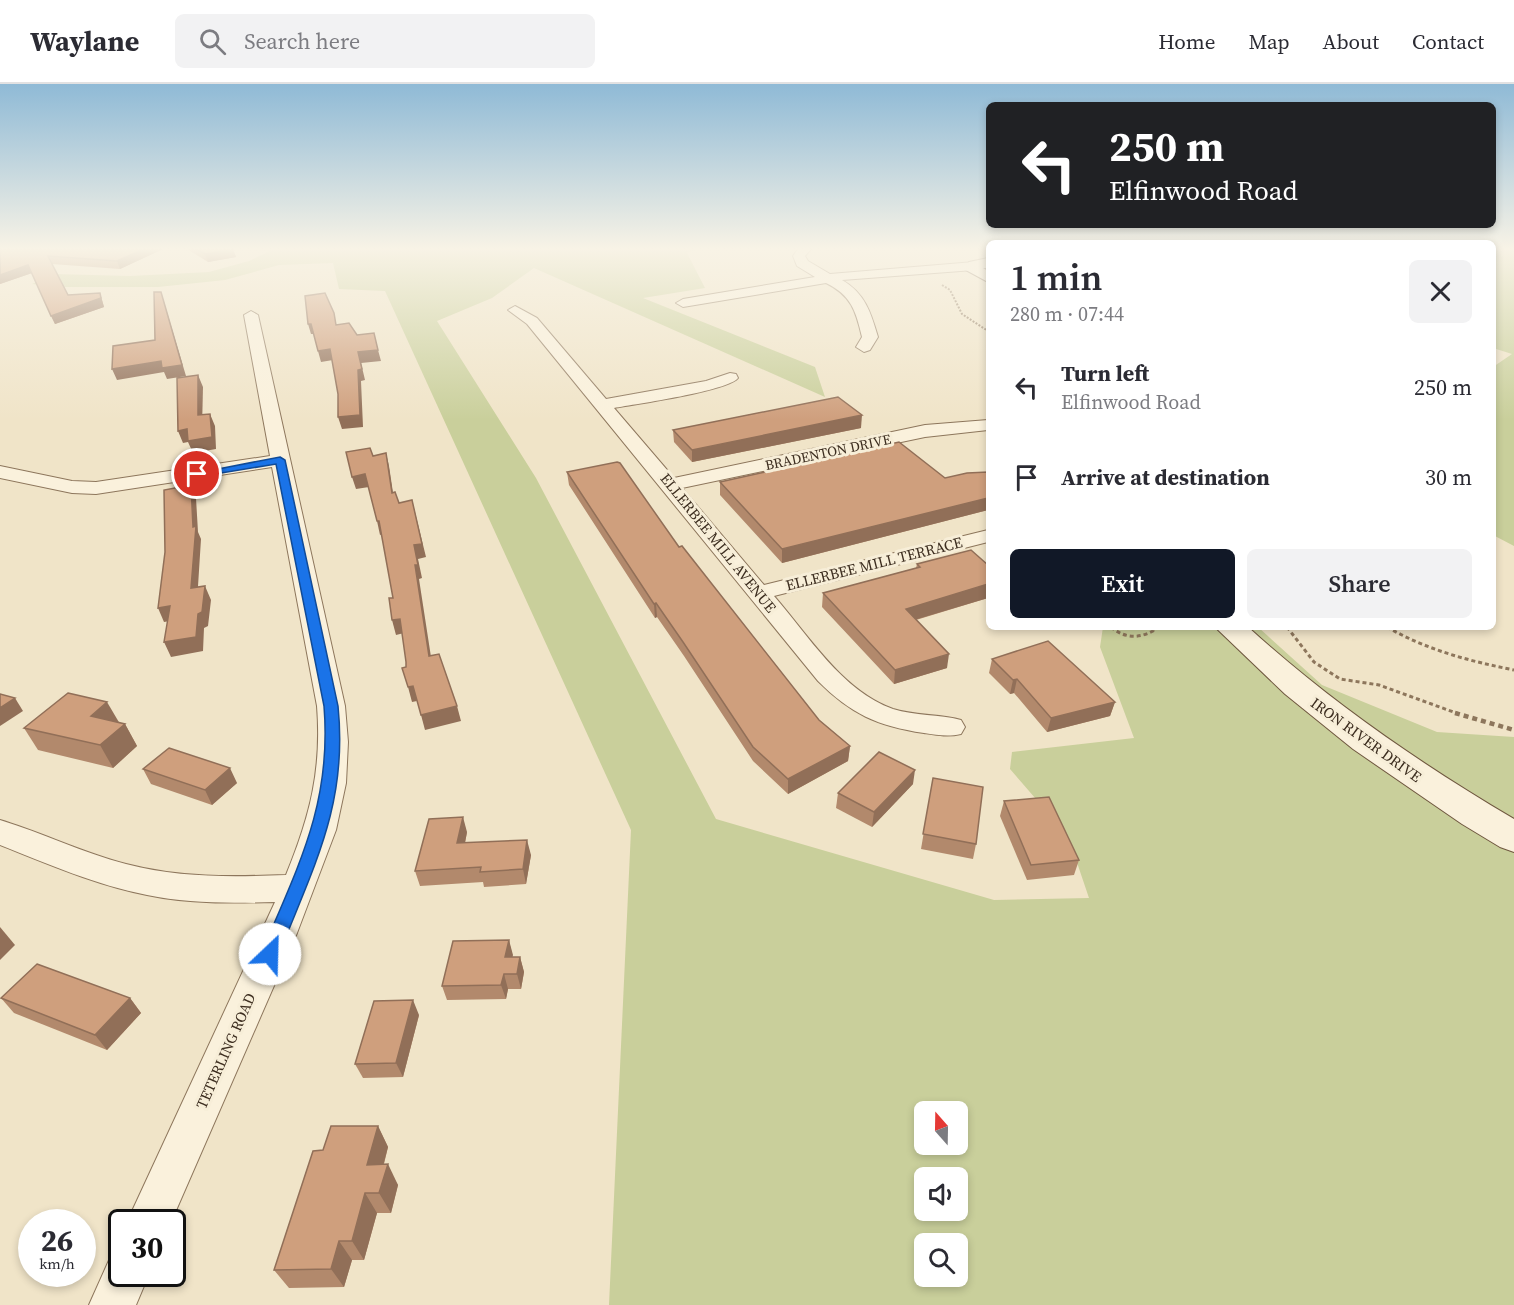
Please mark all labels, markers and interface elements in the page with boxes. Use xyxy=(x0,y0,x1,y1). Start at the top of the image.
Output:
search box xyxy=(175,14,595,68)
text: Waylane xyxy=(30,22,139,60)
icon: search xyxy=(196,25,229,58)
text: Search here xyxy=(244,26,360,56)
text: Home xyxy=(1158,27,1216,56)
text: Map xyxy=(1249,27,1290,56)
text: About xyxy=(1323,27,1379,56)
text: Contact xyxy=(1412,27,1484,56)
text: 250 m xyxy=(1109,117,1224,175)
icon: left xyxy=(1010,126,1088,204)
text: Elfinwood Road xyxy=(1109,172,1298,209)
text: 1 min xyxy=(1010,253,1102,302)
button: close xyxy=(1409,260,1472,323)
text: 280 m · 07:44 xyxy=(1010,300,1124,328)
text: Turn left xyxy=(1061,358,1149,388)
icon: left xyxy=(1010,371,1043,404)
text: 250 m xyxy=(1414,372,1472,402)
text: Elfinwood Road xyxy=(1061,388,1201,416)
street label: BRADENTON DRIVE xyxy=(763,429,893,475)
pin xyxy=(171,448,222,499)
icon: arrive xyxy=(180,457,213,490)
icon: arrive xyxy=(1010,461,1043,494)
text: Arrive at destination xyxy=(1061,462,1270,492)
text: 30 m xyxy=(1425,462,1472,492)
street label: ELLERBEE MILL AVENUE xyxy=(656,469,781,617)
street label: ELLERBEE MILL TERRACE xyxy=(783,531,964,596)
button: Exit xyxy=(1010,549,1235,618)
button: Share xyxy=(1247,549,1472,618)
street label: IRON RIVER DRIVE xyxy=(1307,692,1426,787)
position arrow xyxy=(238,922,302,986)
street label: TETERLING ROAD xyxy=(191,990,260,1112)
north arrow xyxy=(914,1101,968,1155)
map controls xyxy=(914,1101,968,1287)
button: sound xyxy=(914,1167,968,1221)
speed limit sign: 30 xyxy=(108,1209,186,1287)
text: 26 xyxy=(41,1220,73,1261)
button: search xyxy=(914,1233,968,1287)
text: km/h xyxy=(39,1253,75,1274)

